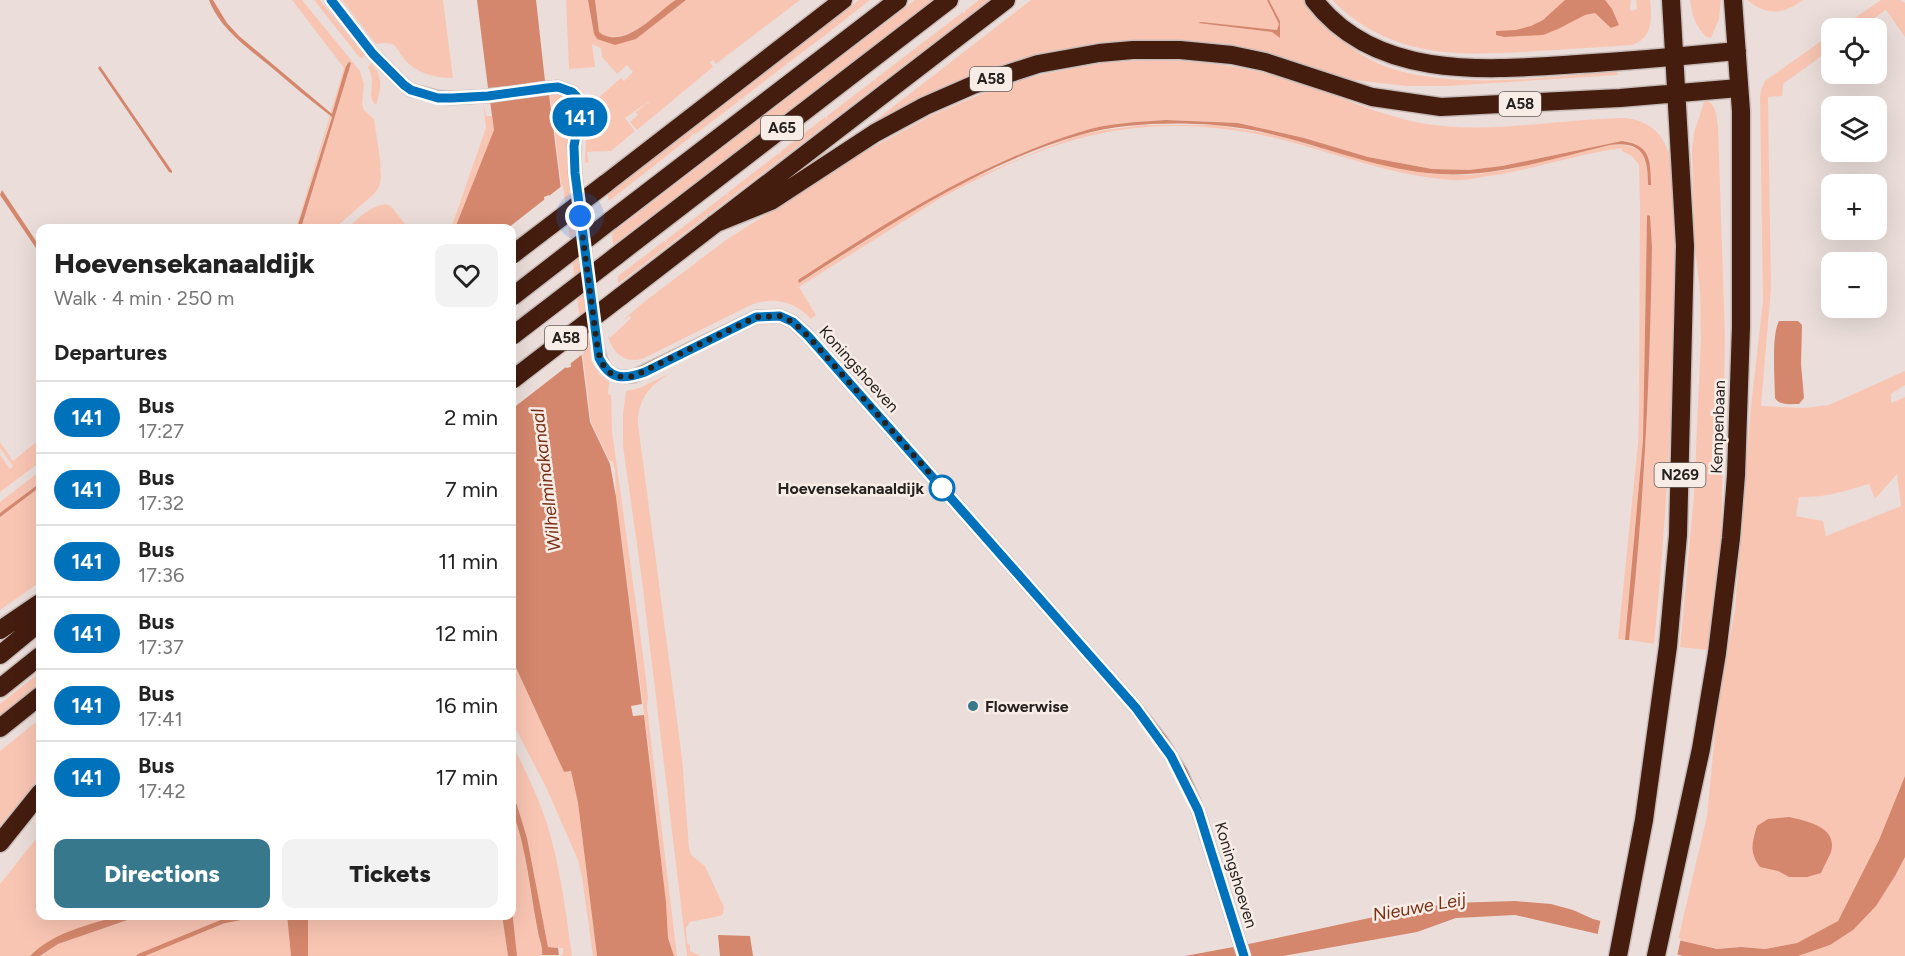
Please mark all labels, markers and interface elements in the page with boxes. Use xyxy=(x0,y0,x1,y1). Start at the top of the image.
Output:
map controls xyxy=(1821,18,1887,318)
button: locate xyxy=(1821,18,1887,84)
road number: A58 xyxy=(970,67,1012,91)
road number: A58 xyxy=(1499,92,1541,116)
button: layers xyxy=(1821,96,1887,162)
line badge: 141 xyxy=(546,98,614,136)
text: 141 xyxy=(564,105,596,130)
road number: A65 xyxy=(761,116,803,140)
button: + xyxy=(1821,174,1887,240)
your location xyxy=(565,201,595,231)
button: heart xyxy=(435,244,498,307)
text: Hoevensekanaaldijk xyxy=(54,246,315,280)
button: − xyxy=(1821,252,1887,318)
text: Walk · 4 min · 250 m xyxy=(54,286,234,310)
street label: Koningshoeven xyxy=(815,322,903,416)
road number: A58 xyxy=(545,326,587,350)
text: Departures xyxy=(54,339,167,366)
street label: Kempenbaan xyxy=(1707,380,1729,474)
text: Bus xyxy=(138,392,174,419)
text: 2 min xyxy=(444,404,498,431)
text: 141 xyxy=(71,405,103,430)
water label: Wilhelminakanaal xyxy=(526,406,566,553)
text: 17:27 xyxy=(138,419,184,443)
road number: N269 xyxy=(1654,463,1706,487)
text: Bus xyxy=(138,464,174,491)
marker: Hoevensekanaaldijk xyxy=(929,475,955,501)
text: 7 min xyxy=(445,476,498,503)
text: 141 xyxy=(71,477,103,502)
place label: Hoevensekanaaldijk xyxy=(778,479,924,498)
text: 17:32 xyxy=(138,491,184,515)
text: Bus xyxy=(138,536,174,563)
text: 11 min xyxy=(438,548,498,575)
text: 141 xyxy=(71,549,103,574)
text: 17:36 xyxy=(138,563,184,587)
text: Bus xyxy=(138,608,174,635)
text: 12 min xyxy=(435,620,498,647)
text: 141 xyxy=(71,621,103,646)
text: 17:37 xyxy=(138,635,184,659)
text: Bus xyxy=(138,680,174,707)
text: 16 min xyxy=(435,692,498,719)
text: 141 xyxy=(71,693,103,718)
place label: Flowerwise xyxy=(985,697,1069,716)
marker: Flowerwise xyxy=(966,699,980,713)
text: 17:41 xyxy=(138,707,183,731)
text: Bus xyxy=(138,752,174,779)
text: 17 min xyxy=(436,764,498,791)
text: 141 xyxy=(71,765,103,790)
text: 17:42 xyxy=(138,779,186,803)
street label: Koningshoeven xyxy=(1211,820,1261,930)
button: Directions xyxy=(54,839,270,908)
button: Tickets xyxy=(282,839,498,908)
water label: Nieuwe Leij xyxy=(1371,888,1468,926)

